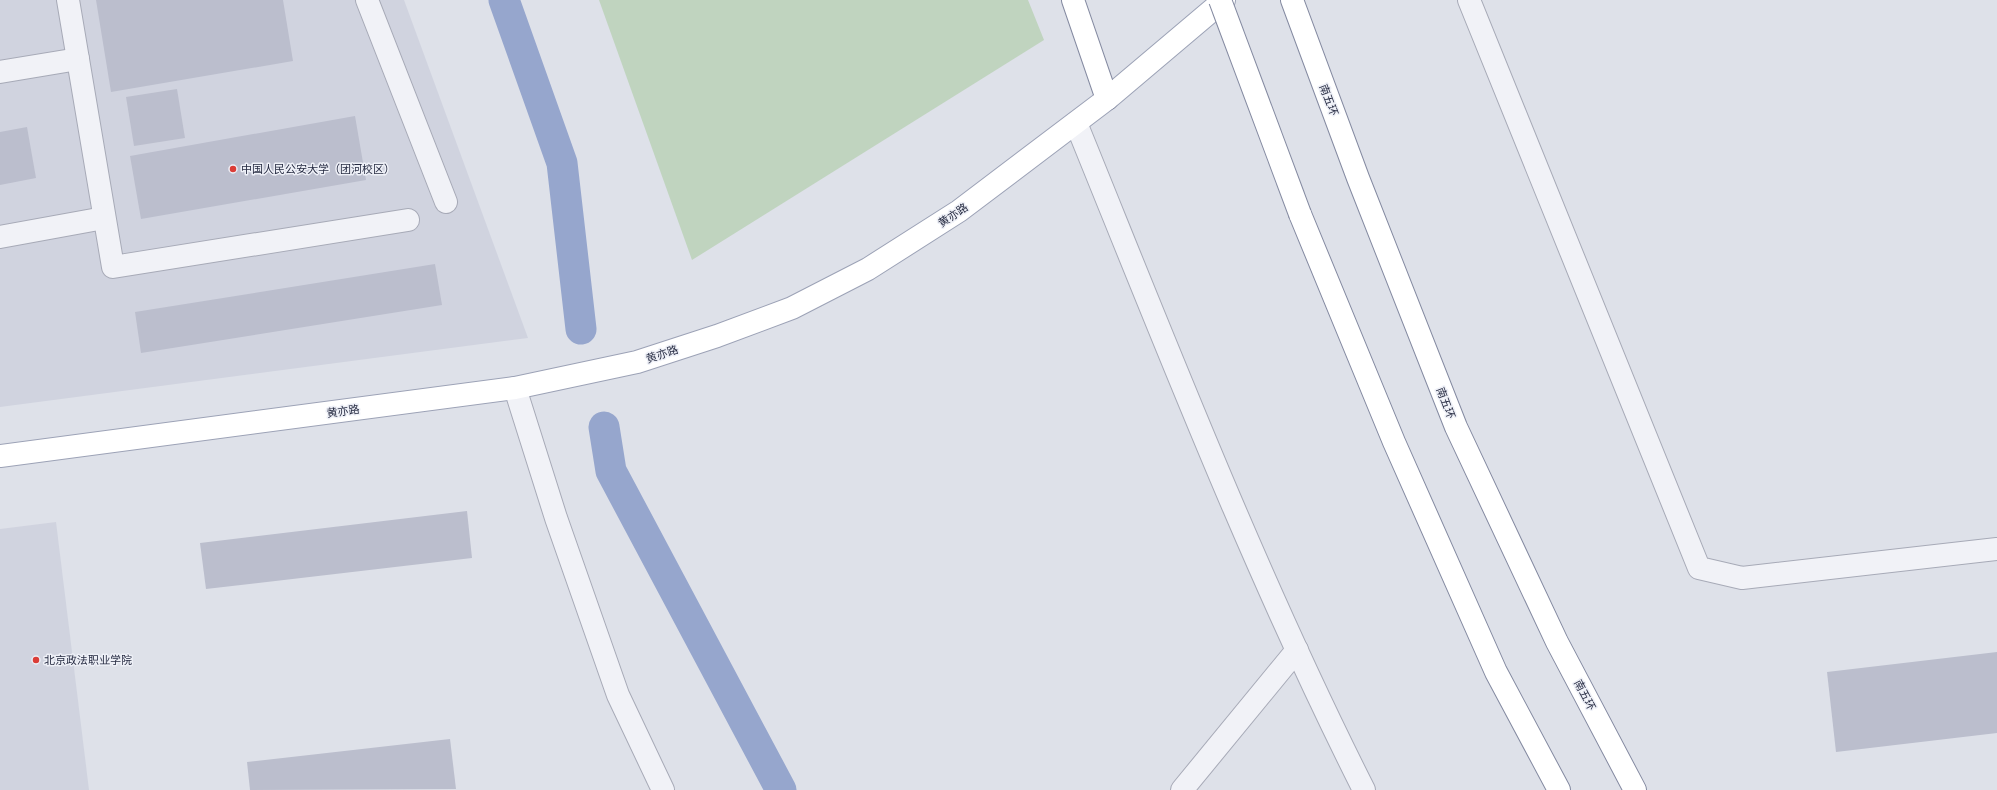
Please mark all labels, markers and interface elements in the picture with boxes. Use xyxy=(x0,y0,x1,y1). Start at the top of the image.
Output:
street label: 南五环 xyxy=(1316,82,1342,118)
place label: 中国人民公安大学（团河校区） xyxy=(241,161,395,177)
marker: 中国人民公安大学（团河校区） xyxy=(228,164,238,174)
street label: 黄亦路 xyxy=(935,199,971,231)
street label: 黄亦路 xyxy=(644,341,680,367)
street label: 南五环 xyxy=(1433,385,1459,421)
street label: 黄亦路 xyxy=(326,401,360,421)
place label: 北京政法职业学院 xyxy=(44,652,132,668)
marker: 北京政法职业学院 xyxy=(31,655,41,665)
street label: 南五环 xyxy=(1570,677,1600,713)

